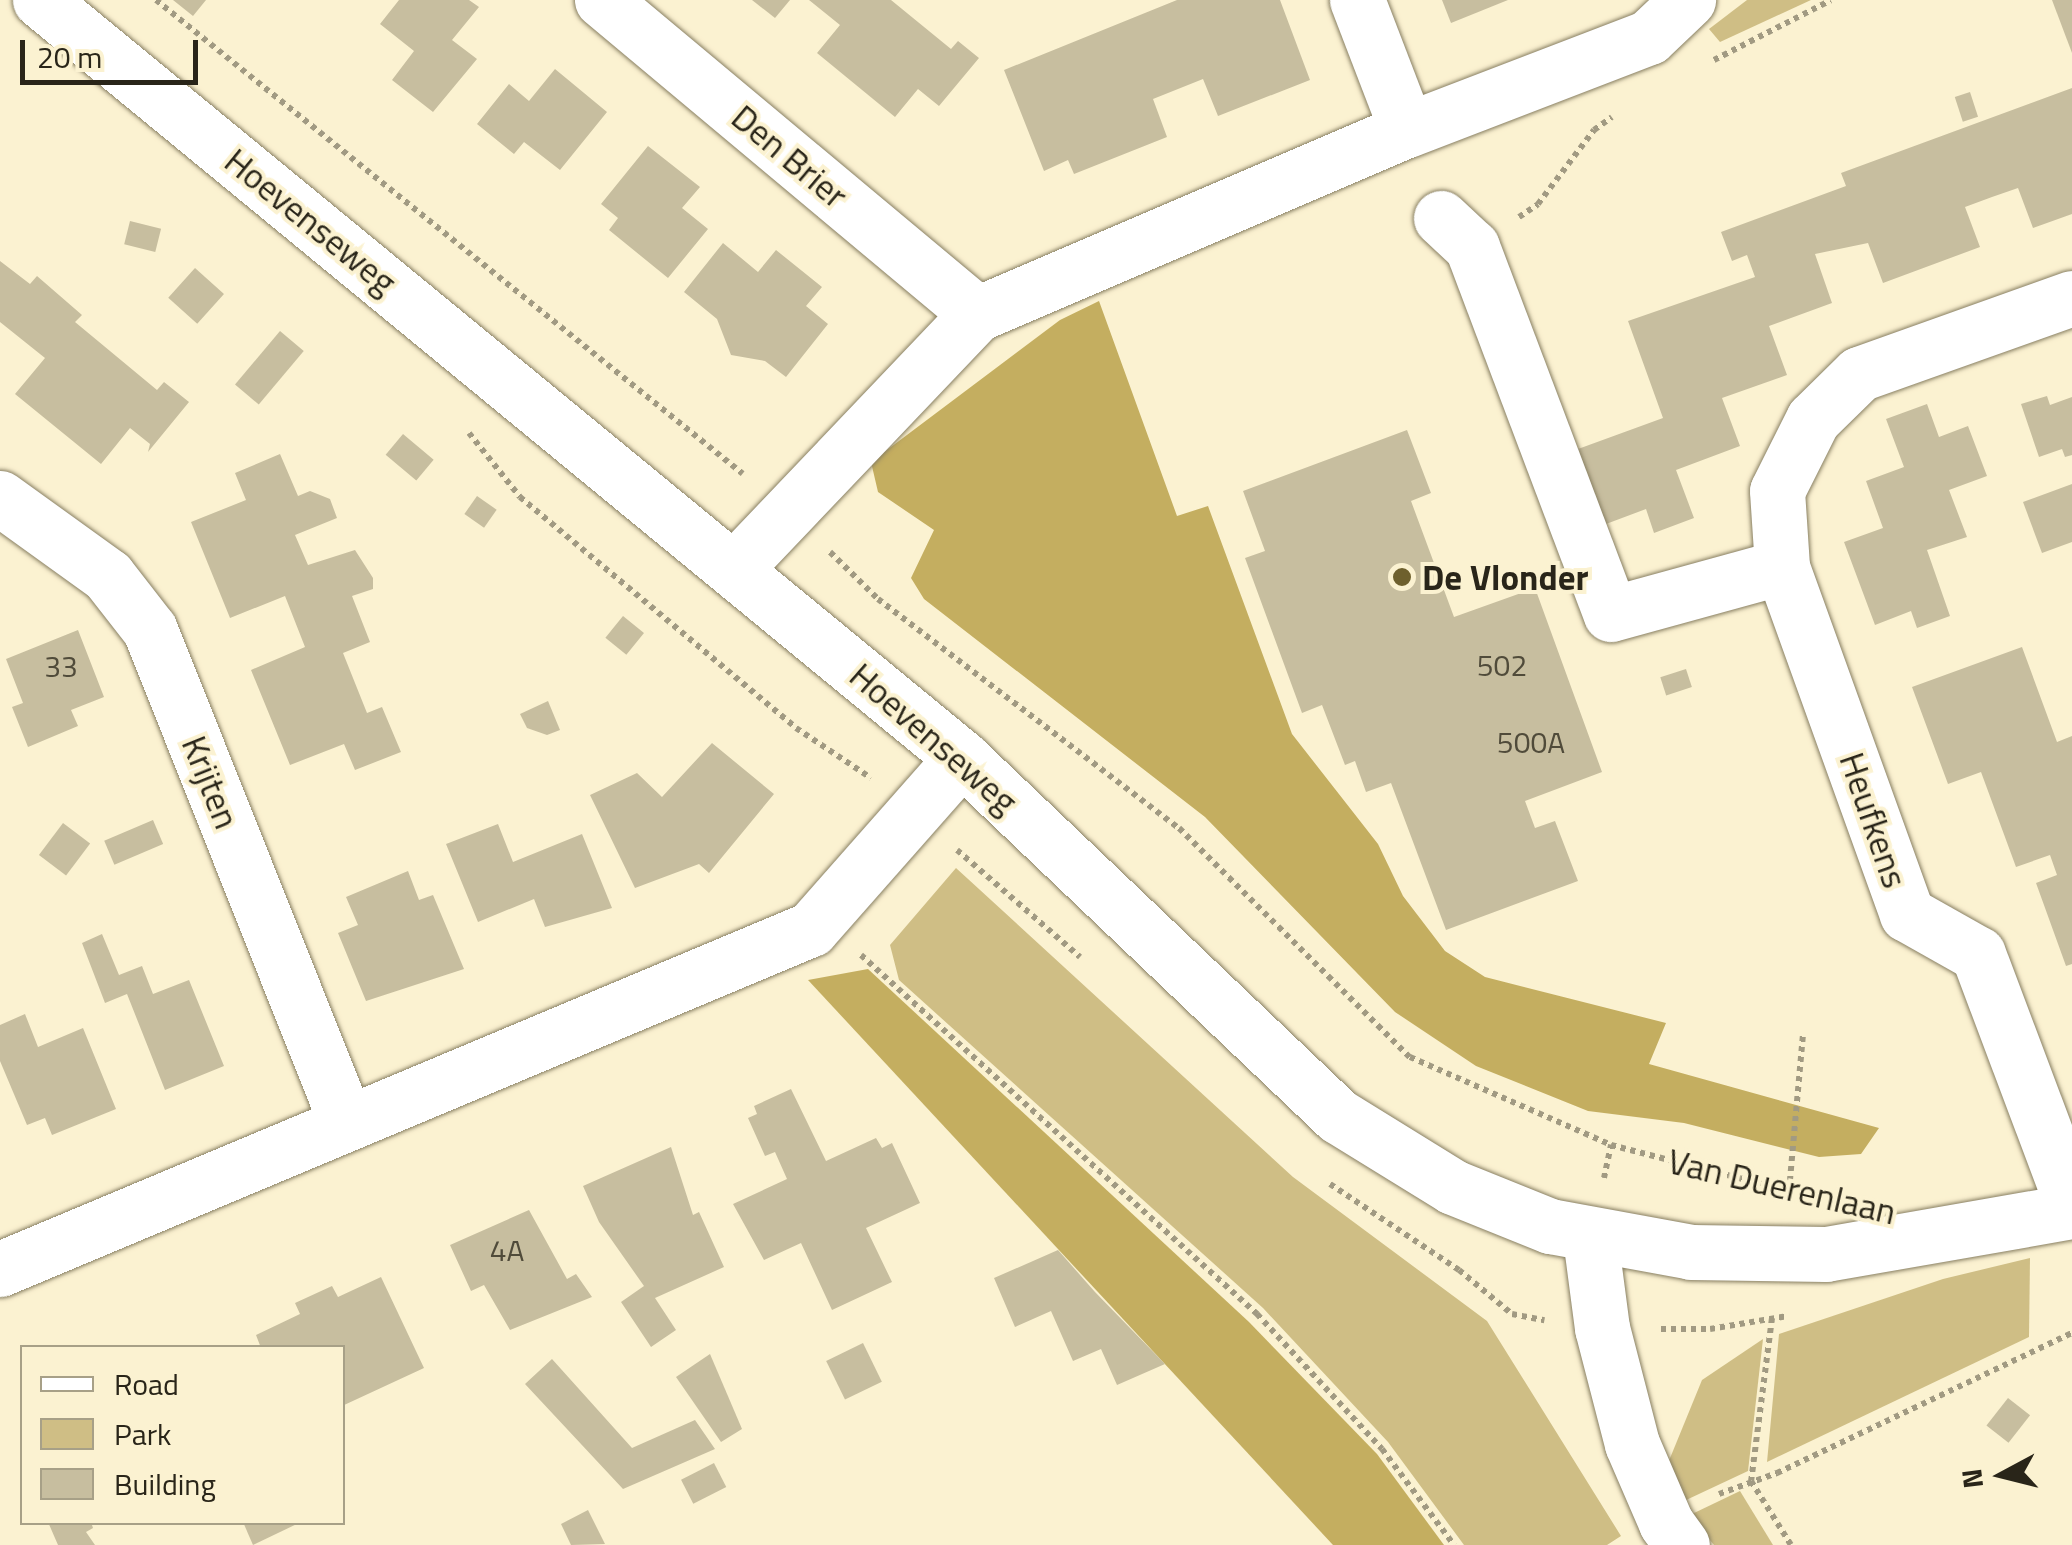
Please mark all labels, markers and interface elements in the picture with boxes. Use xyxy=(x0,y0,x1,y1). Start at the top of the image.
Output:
scale bar xyxy=(25,20,202,82)
text: 20 m xyxy=(37,34,102,80)
street label: Den Brier xyxy=(724,96,856,216)
street label: Hoevenseweg xyxy=(217,139,405,303)
place label: De Vlonder xyxy=(1422,556,1588,598)
marker: De Vlonder xyxy=(1391,566,1413,588)
house number: 502 xyxy=(1477,647,1527,683)
house number: 33 xyxy=(44,648,78,684)
street label: Hoevenseweg xyxy=(842,654,1026,822)
house number: 500A xyxy=(1497,724,1565,760)
street label: Krijten xyxy=(174,730,248,834)
street label: Heufkens xyxy=(1831,747,1917,893)
street label: Van Duerenlaan xyxy=(1664,1139,1900,1233)
house number: 4A xyxy=(490,1232,524,1268)
legend xyxy=(20,1345,345,1525)
text: Road xyxy=(114,1361,179,1407)
text: Park xyxy=(114,1411,171,1457)
north arrow xyxy=(1952,1425,2052,1525)
text: Building xyxy=(114,1461,216,1507)
text: N xyxy=(1949,1466,1994,1491)

